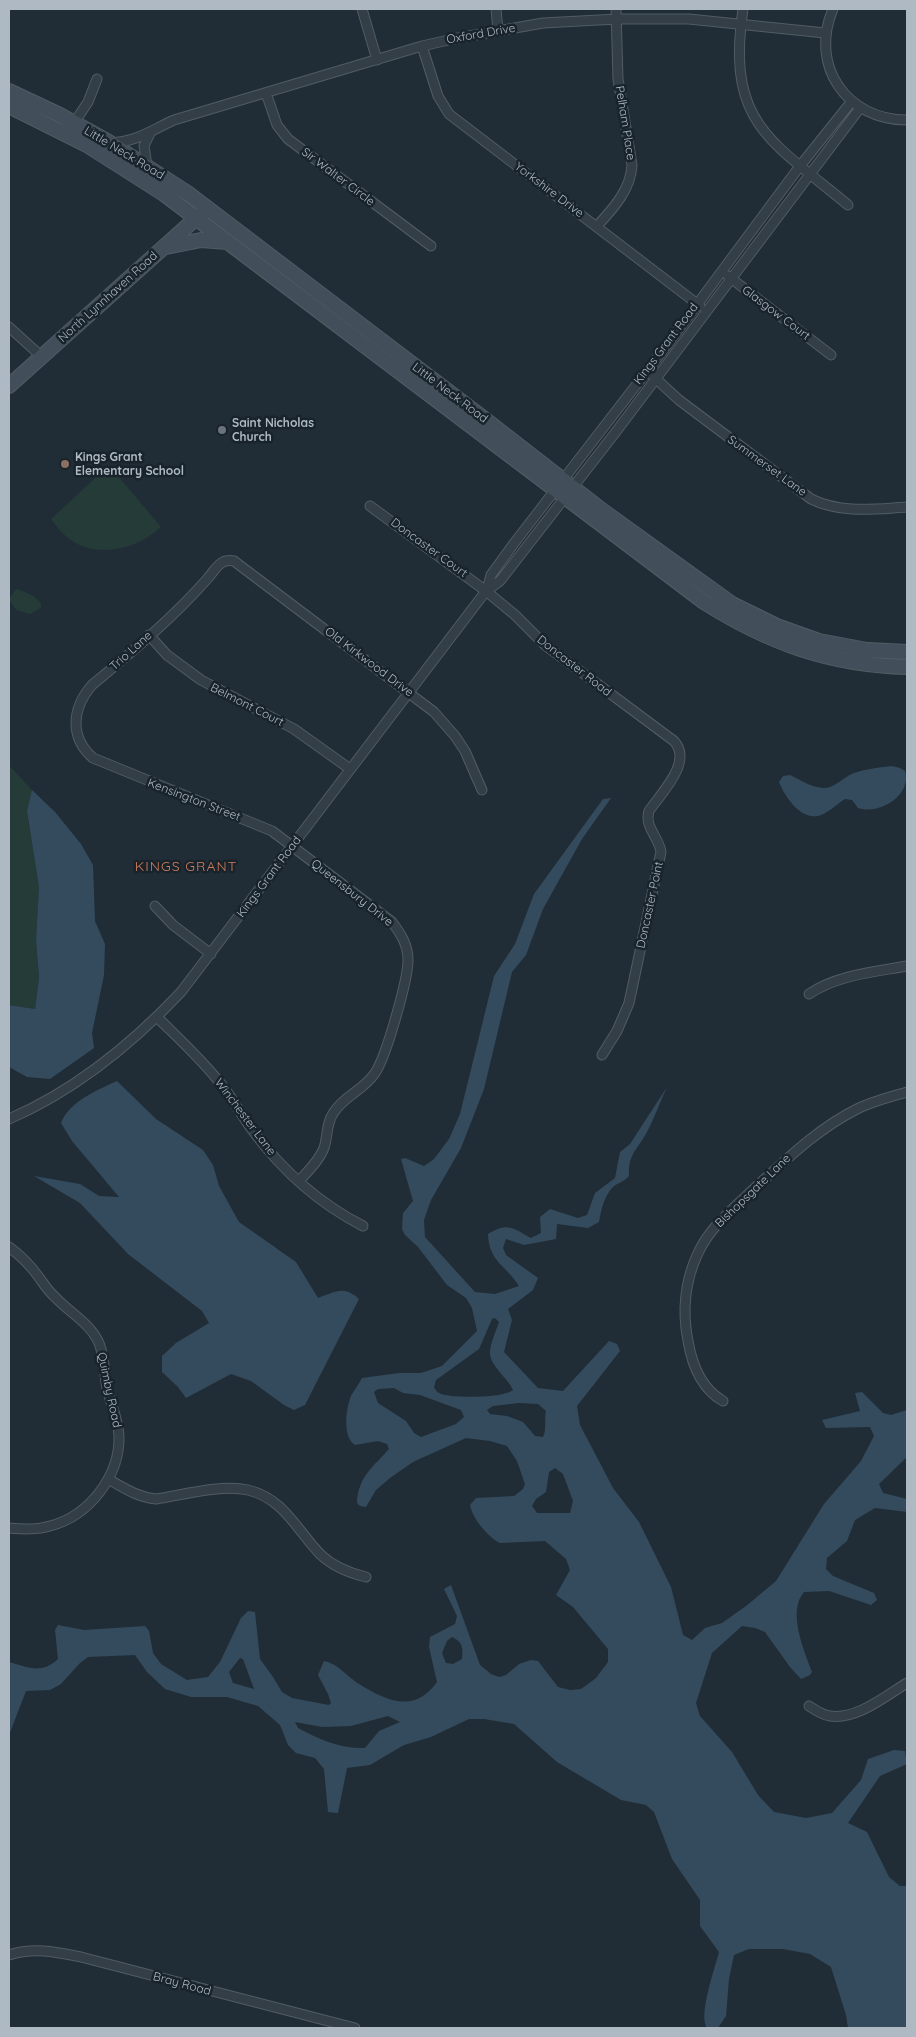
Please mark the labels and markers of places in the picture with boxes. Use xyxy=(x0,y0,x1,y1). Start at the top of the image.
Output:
place label: Saint Nicholas Church xyxy=(232,416,314,444)
marker: Saint Nicholas Church xyxy=(216,424,228,436)
place label: Kings Grant Elementary School xyxy=(75,450,184,478)
marker: Kings Grant Elementary School xyxy=(59,458,71,470)

